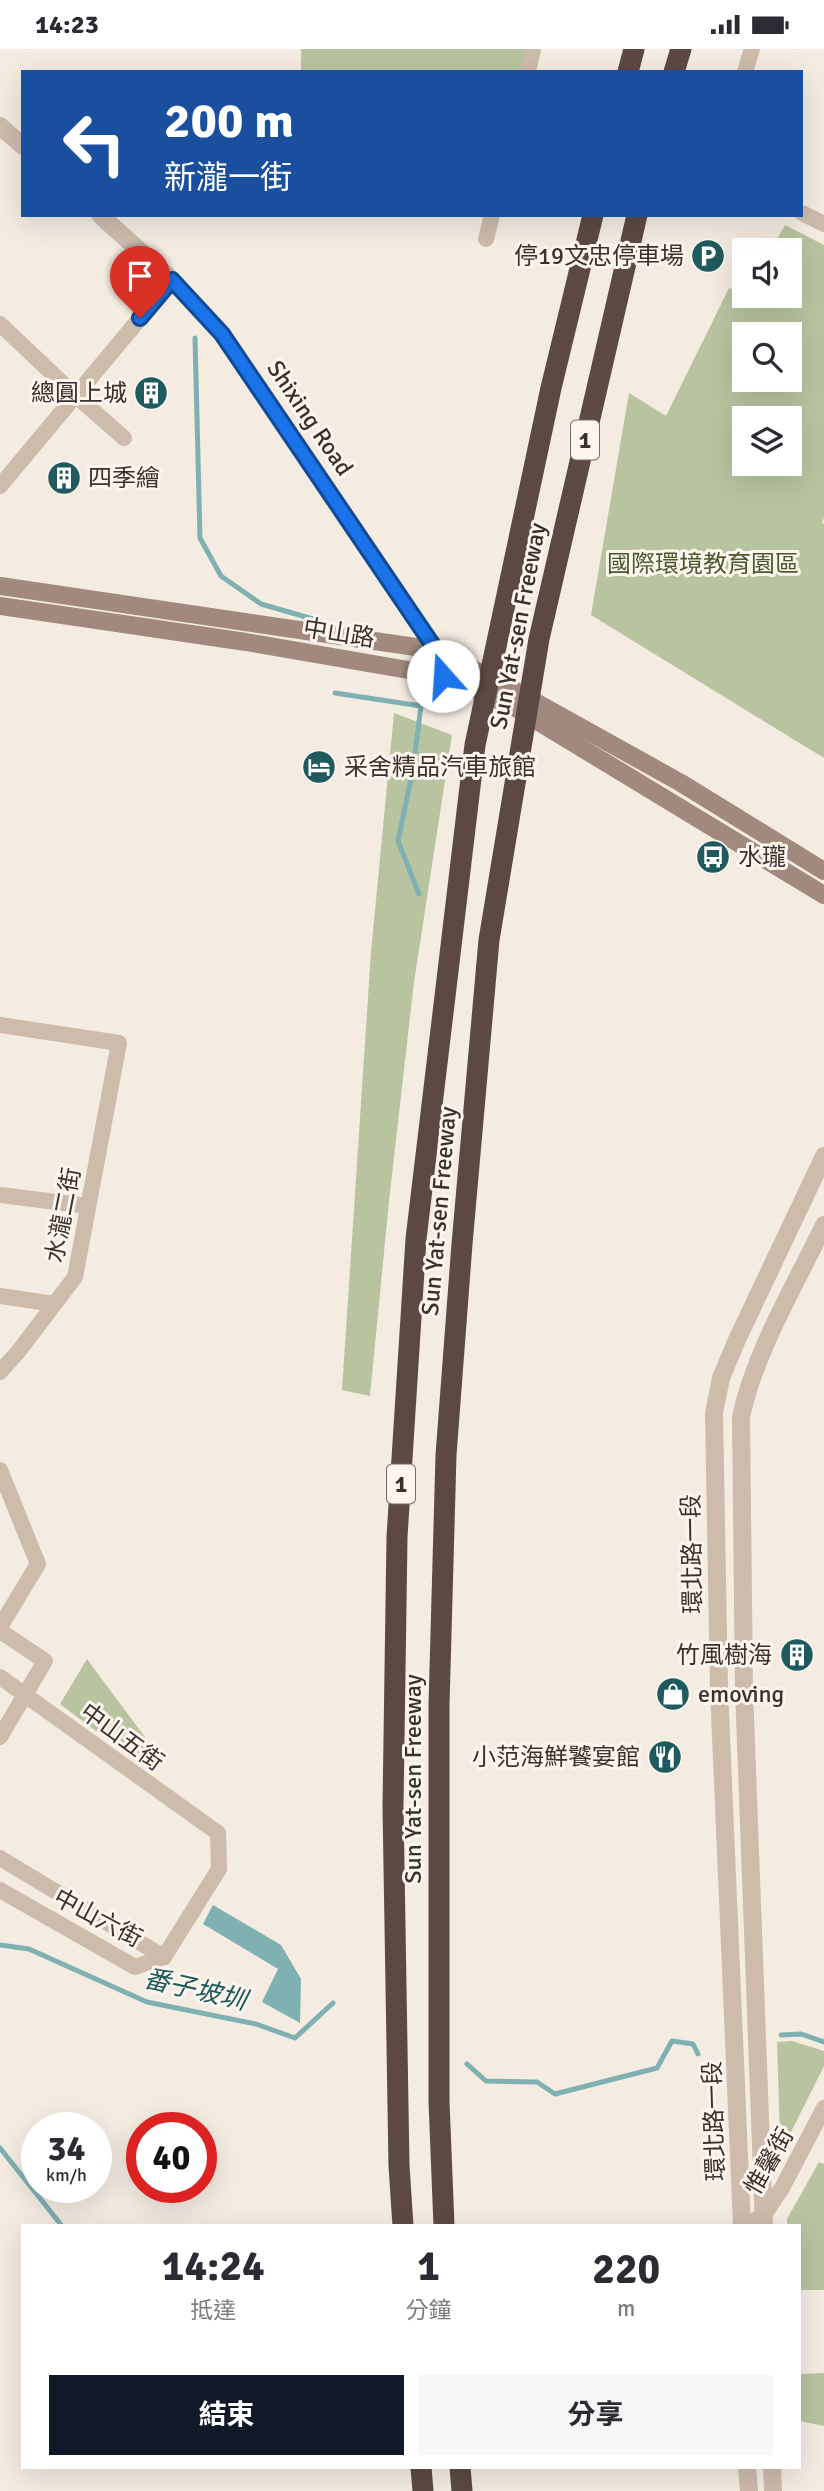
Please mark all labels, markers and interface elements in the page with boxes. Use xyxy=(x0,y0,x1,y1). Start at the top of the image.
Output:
text: 14:23 xyxy=(35,9,99,41)
text: 200 m xyxy=(164,91,294,151)
icon: left xyxy=(49,98,140,189)
text: 新瀧一街 xyxy=(164,158,292,197)
parking icon: 停19文忠停車場 xyxy=(689,237,727,275)
map controls xyxy=(732,238,802,476)
button: sound xyxy=(732,238,802,308)
place label: 停19文忠停車場 xyxy=(514,241,684,271)
pin xyxy=(110,246,170,318)
icon: arrive xyxy=(121,257,159,295)
button: search xyxy=(732,322,802,392)
street label: Shixing Road xyxy=(260,355,360,481)
building icon: 總圓上城 xyxy=(132,374,170,412)
place label: 總圓上城 xyxy=(31,378,127,408)
button: layers xyxy=(732,406,802,476)
road number: 1 xyxy=(571,421,599,459)
building icon: 四季繪 xyxy=(45,459,83,497)
place label: 四季繪 xyxy=(88,463,160,493)
street label: Sun Yat-sen Freeway xyxy=(483,520,553,732)
park label: 國際環境教育園區 xyxy=(607,549,799,579)
street label: 中山路 xyxy=(301,613,377,653)
position arrow xyxy=(406,639,480,713)
hotel icon: 采舍精品汽車旅館 xyxy=(300,748,338,786)
place label: 采舍精品汽車旅館 xyxy=(344,752,536,782)
bus stop icon: 水瓏 xyxy=(694,838,732,876)
place label: 水瓏 xyxy=(738,842,786,872)
street label: Sun Yat-sen Freeway xyxy=(415,1105,463,1317)
street label: 水瀧二街 xyxy=(39,1165,87,1265)
road number: 1 xyxy=(387,1465,415,1503)
street label: 環北路一段 xyxy=(676,1494,708,1614)
building icon: 竹風樹海 xyxy=(778,1636,816,1674)
place label: 竹風樹海 xyxy=(676,1640,772,1670)
street label: Sun Yat-sen Freeway xyxy=(398,1674,428,1884)
shop icon: emoving xyxy=(654,1675,692,1713)
place label: emoving xyxy=(698,1679,784,1709)
street label: 中山五街 xyxy=(74,1697,170,1777)
restaurant icon: 小范海鮮饕宴館 xyxy=(646,1738,684,1776)
place label: 小范海鮮饕宴館 xyxy=(472,1742,640,1772)
street label: 中山六街 xyxy=(49,1882,147,1954)
water label: 番子坡圳 xyxy=(141,1963,253,2018)
street label: 環北路一段 xyxy=(697,2061,731,2181)
speed limit sign: 40 xyxy=(126,2112,217,2203)
street label: 惟馨街 xyxy=(738,2122,800,2200)
text: 34 xyxy=(48,2127,85,2170)
text: km/h xyxy=(46,2164,87,2186)
text: 14:24 xyxy=(162,2241,265,2292)
text: 1 xyxy=(417,2241,440,2292)
text: 220 xyxy=(592,2244,660,2295)
text: m xyxy=(617,2294,635,2323)
text: 抵達 xyxy=(190,2296,236,2325)
text: 分鐘 xyxy=(406,2296,452,2325)
button: 結束 xyxy=(49,2375,404,2455)
button: 分享 xyxy=(418,2375,773,2455)

